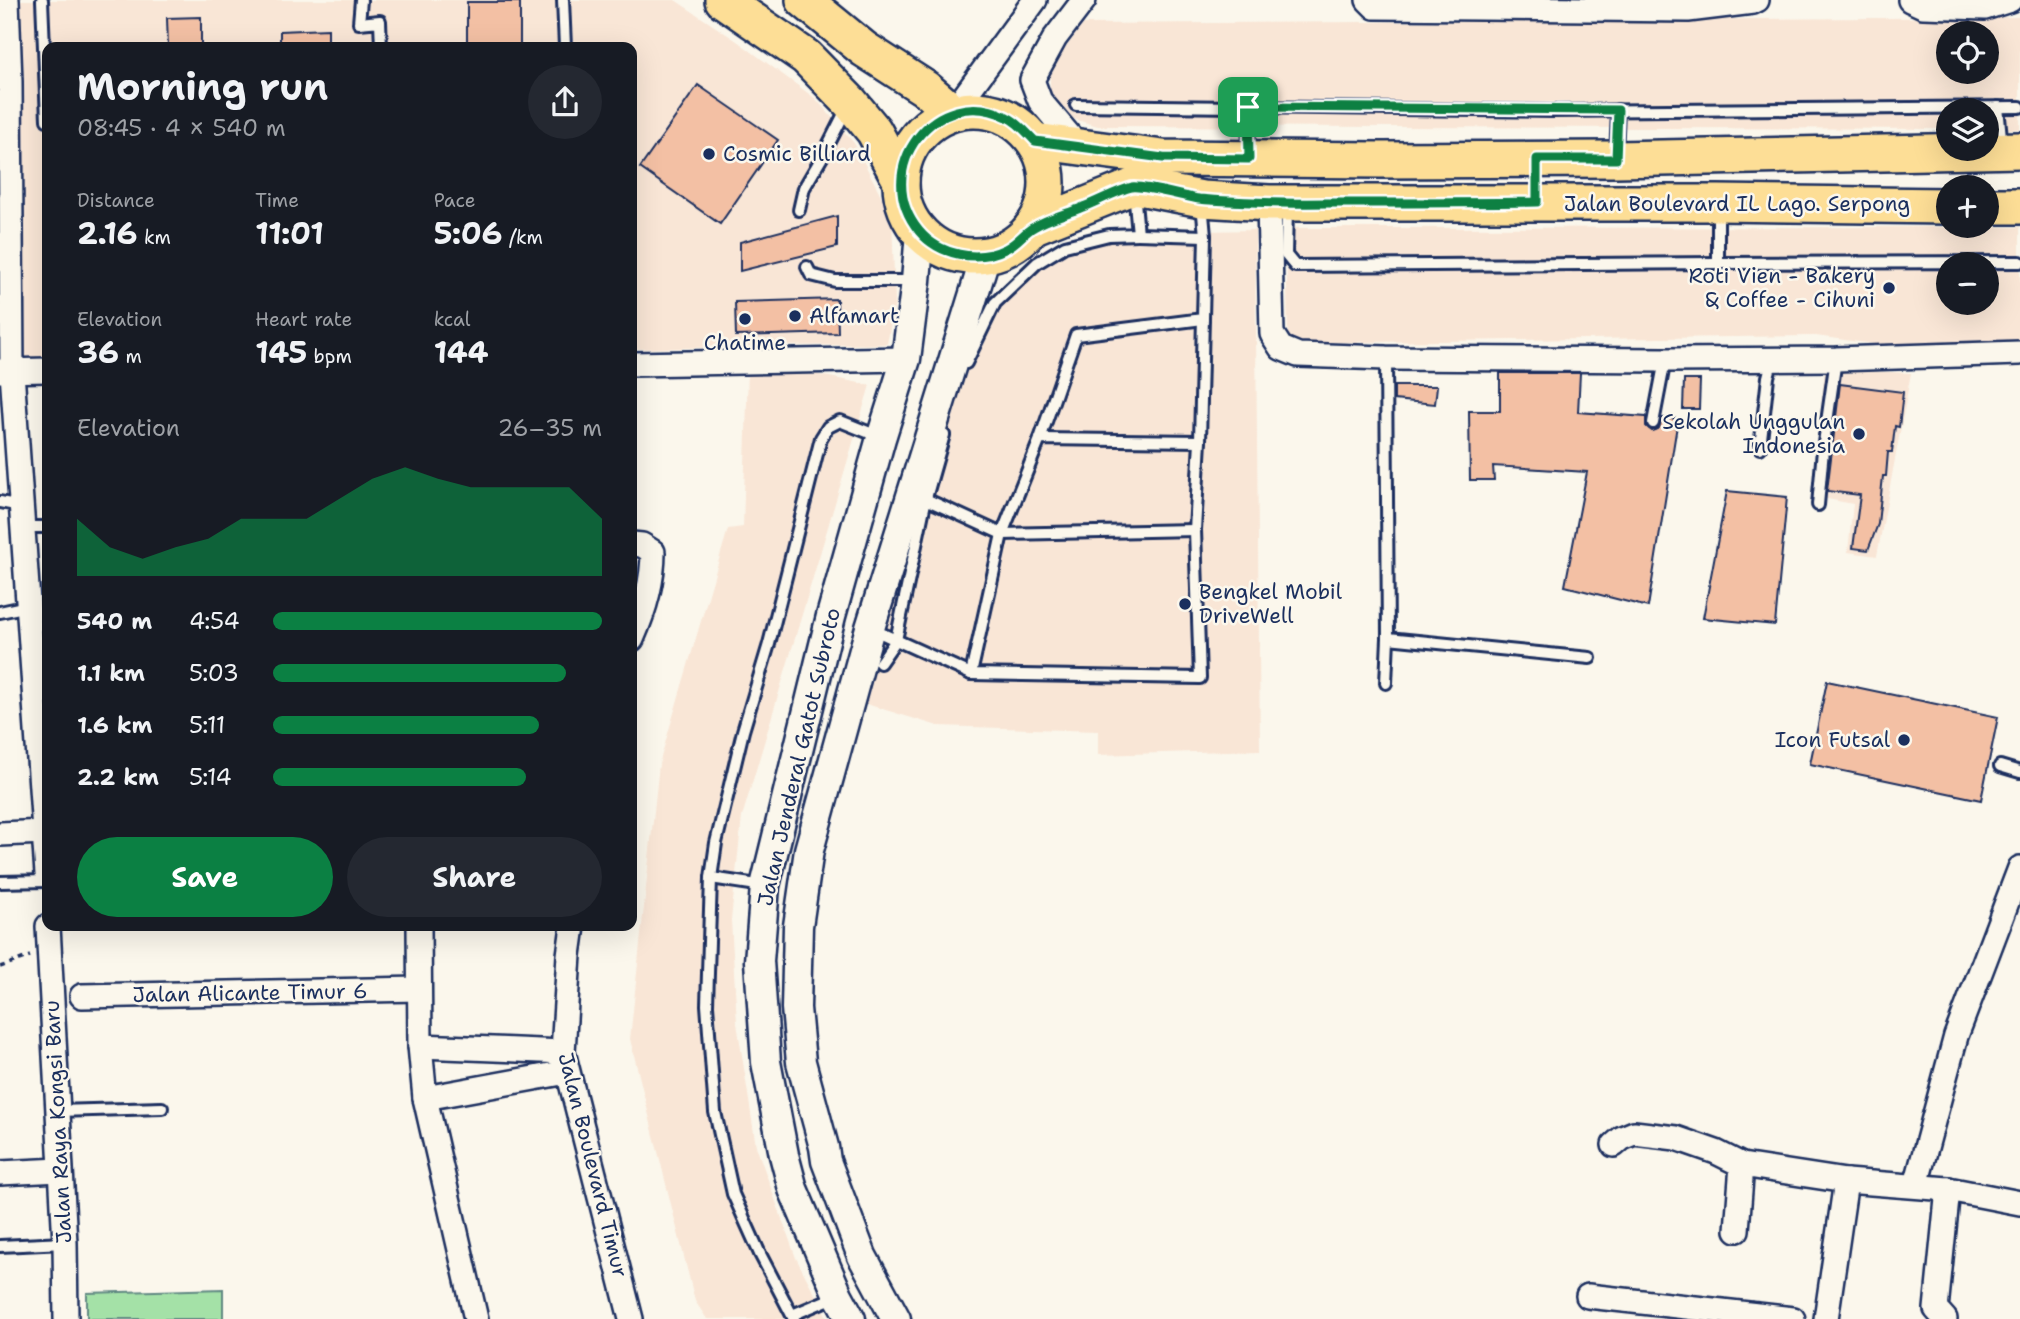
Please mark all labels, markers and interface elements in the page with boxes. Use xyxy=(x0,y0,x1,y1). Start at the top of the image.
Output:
map controls xyxy=(1936,21,1999,315)
button: locate xyxy=(1936,21,1999,84)
text: Morning run xyxy=(77,61,328,112)
button: share xyxy=(528,65,602,139)
pin xyxy=(1218,77,1278,137)
icon: arrive xyxy=(1229,88,1267,126)
button: layers xyxy=(1936,98,1999,161)
text: 08:45 · 4 × 540 m xyxy=(77,113,286,143)
place label: Cosmic Billiard xyxy=(723,140,871,168)
marker: Cosmic Billiard xyxy=(701,146,717,162)
button: + xyxy=(1936,175,1999,238)
text: Distance xyxy=(77,188,155,213)
text: Time xyxy=(255,188,299,213)
text: Pace xyxy=(434,188,475,213)
street label: Jalan Boulevard IL Lago. Serpong xyxy=(1564,190,1910,218)
text: 2.16 xyxy=(77,213,138,254)
text: 11:01 xyxy=(255,213,324,254)
text: 5:06 xyxy=(434,213,503,254)
text: km xyxy=(138,225,171,250)
text: /km xyxy=(503,225,543,250)
button: − xyxy=(1936,252,1999,315)
place label: Roti Vien - Bakery & Coffee - Cihuni xyxy=(1688,262,1875,314)
marker: Roti Vien - Bakery & Coffee - Cihuni xyxy=(1881,280,1897,296)
place label: Alfamart xyxy=(809,302,899,330)
text: Elevation xyxy=(77,307,162,332)
text: Heart rate xyxy=(255,307,352,332)
text: kcal xyxy=(434,307,471,332)
marker: Alfamart xyxy=(787,308,803,324)
marker: Chatime xyxy=(737,311,753,327)
place label: Chatime xyxy=(704,329,786,357)
text: 36 xyxy=(77,332,119,373)
text: 145 xyxy=(255,332,307,373)
text: 144 xyxy=(434,332,489,373)
text: m xyxy=(119,344,142,369)
text: bpm xyxy=(307,344,352,369)
place label: Sekolah Unggulan Indonesia xyxy=(1662,408,1845,460)
text: Elevation xyxy=(77,413,180,443)
text: 26–35 m xyxy=(498,413,602,443)
marker: Sekolah Unggulan Indonesia xyxy=(1851,426,1867,442)
place label: Bengkel Mobil DriveWell xyxy=(1199,578,1343,630)
marker: Bengkel Mobil DriveWell xyxy=(1177,596,1193,612)
street label: Jalan Jenderal Gatot Subroto xyxy=(751,605,847,909)
text: 540 m xyxy=(77,606,152,636)
text: 4:54 xyxy=(189,606,240,636)
text: 1.1 km xyxy=(77,658,145,688)
text: 5:03 xyxy=(189,658,239,688)
text: 1.6 km xyxy=(77,710,152,740)
text: 5:11 xyxy=(189,710,225,740)
place label: Icon Futsal xyxy=(1775,726,1891,754)
marker: Icon Futsal xyxy=(1896,732,1912,748)
text: 2.2 km xyxy=(77,762,159,792)
text: 5:14 xyxy=(189,762,232,792)
button: Save xyxy=(77,837,333,917)
button: Share xyxy=(347,837,602,917)
street label: Jalan Alicante Timur 6 xyxy=(132,977,368,1009)
street label: Jalan Raya Kongsi Baru xyxy=(38,1000,78,1244)
street label: Jalan Boulevard Timur xyxy=(551,1050,635,1280)

